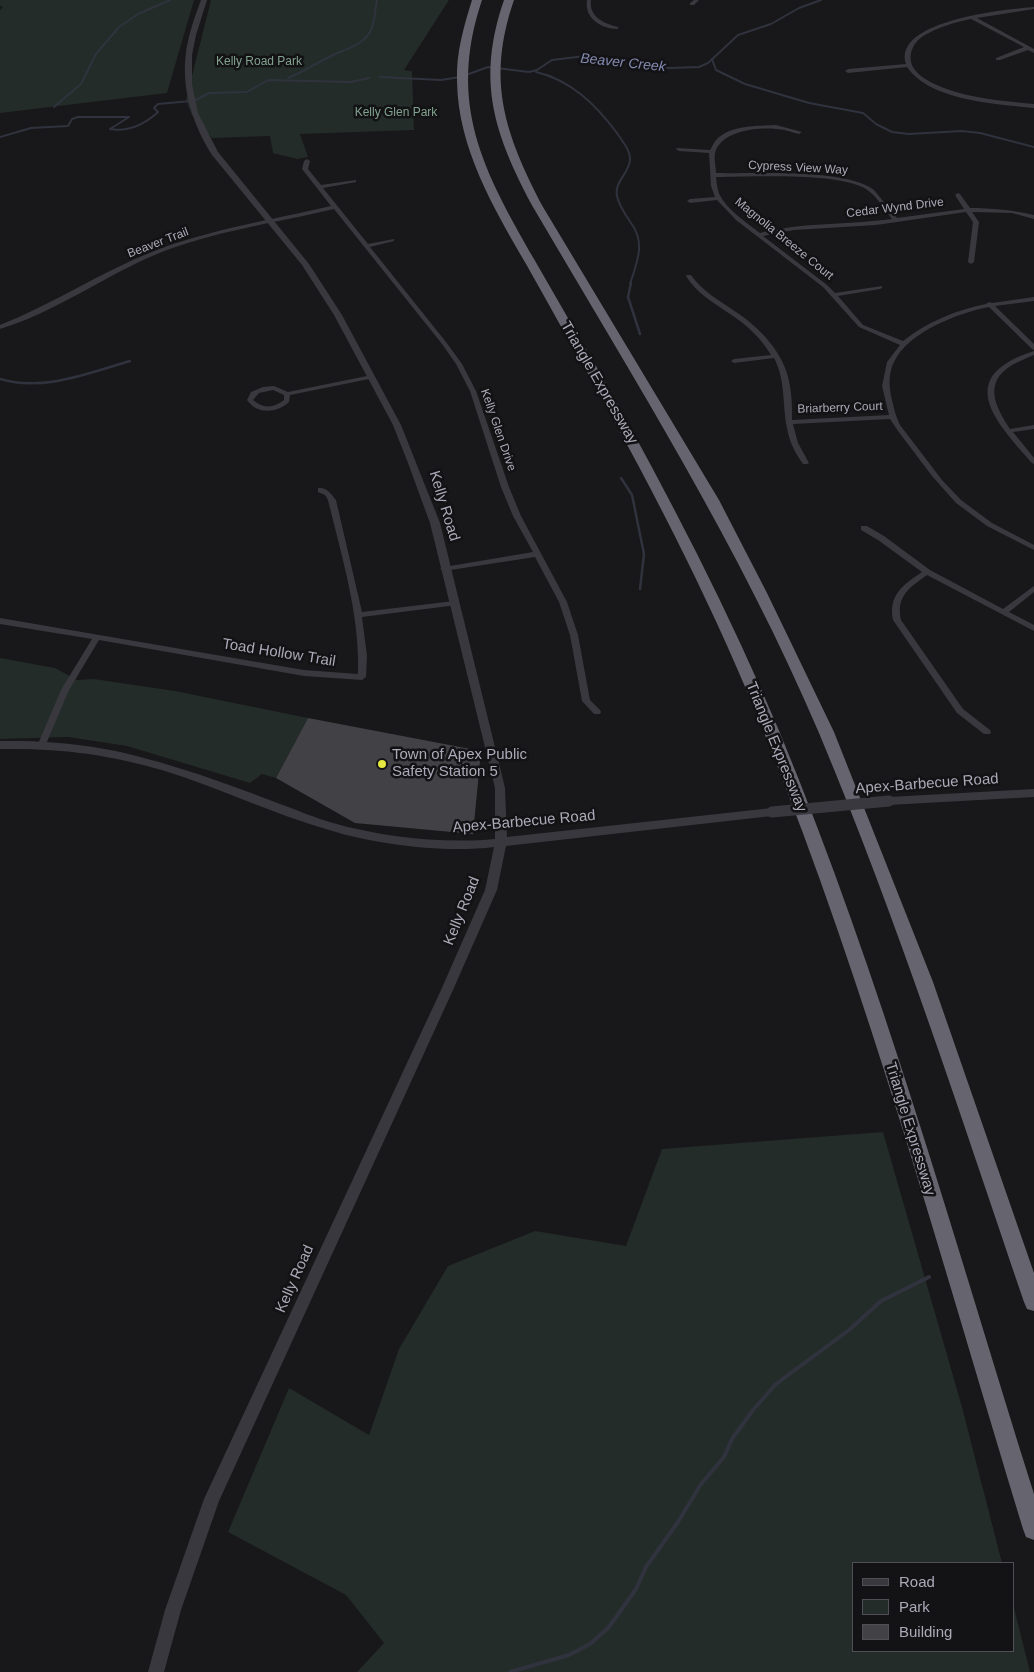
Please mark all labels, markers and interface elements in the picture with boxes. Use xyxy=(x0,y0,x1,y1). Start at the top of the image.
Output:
water label: Beaver Creek xyxy=(580,50,666,76)
park label: Kelly Road Park xyxy=(216,55,302,69)
park label: Kelly Glen Park xyxy=(355,106,437,120)
street label: Cypress View Way xyxy=(748,158,848,178)
street label: Magnolia Breeze Court xyxy=(732,195,836,283)
street label: Cedar Wynd Drive xyxy=(846,195,944,221)
street label: Beaver Trail xyxy=(125,225,191,261)
street label: Triangle Expressway xyxy=(557,318,641,448)
street label: Kelly Glen Drive xyxy=(477,387,519,473)
street label: Briarberry Court xyxy=(797,399,883,417)
street label: Kelly Road xyxy=(425,469,463,543)
street label: Toad Hollow Trail xyxy=(221,635,337,671)
street label: Triangle Expressway xyxy=(742,679,810,815)
place label: Town of Apex Public Safety Station 5 xyxy=(392,746,527,781)
marker: Town of Apex Public Safety Station 5 xyxy=(376,758,388,770)
street label: Apex-Barbecue Road xyxy=(855,770,999,798)
street label: Apex-Barbecue Road xyxy=(452,807,596,837)
street label: Kelly Road xyxy=(440,874,484,948)
street label: Triangle Expressway xyxy=(881,1060,939,1198)
street label: Kelly Road xyxy=(272,1242,318,1316)
legend xyxy=(852,1562,1014,1652)
text: Road xyxy=(899,1573,935,1590)
text: Park xyxy=(899,1598,930,1615)
text: Building xyxy=(899,1623,952,1640)

